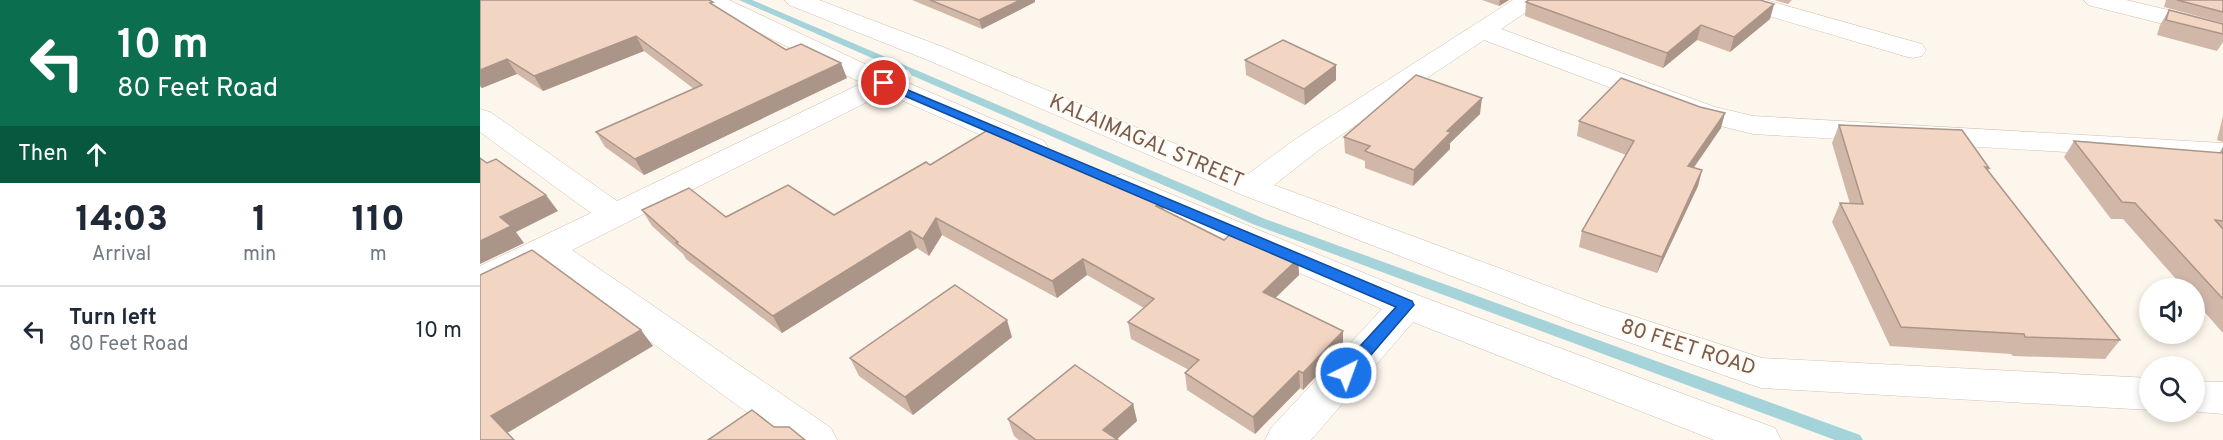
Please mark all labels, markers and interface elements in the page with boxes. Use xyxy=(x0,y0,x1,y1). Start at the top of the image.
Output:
text: 10 m xyxy=(117,20,209,73)
icon: left xyxy=(18,24,96,102)
pin xyxy=(858,57,909,108)
icon: arrive xyxy=(867,66,900,99)
text: 80 Feet Road xyxy=(117,72,278,106)
street label: KALAIMAGAL STREET xyxy=(1045,89,1247,195)
icon: ahead xyxy=(80,138,113,171)
text: Then xyxy=(18,141,68,168)
text: 14:03 xyxy=(75,198,168,244)
text: 1 xyxy=(252,198,267,244)
text: 110 xyxy=(352,198,405,244)
text: Arrival xyxy=(92,242,151,268)
text: min xyxy=(243,242,276,268)
text: m xyxy=(370,242,387,268)
map controls xyxy=(2139,278,2205,422)
button: sound xyxy=(2139,278,2205,344)
text: Turn left xyxy=(69,305,157,332)
street label: 80 FEET ROAD xyxy=(1617,313,1759,383)
icon: left xyxy=(18,315,51,348)
text: 10 m xyxy=(416,318,462,345)
text: 80 Feet Road xyxy=(69,332,188,358)
position arrow xyxy=(1314,341,1378,405)
button: search xyxy=(2139,356,2205,422)

